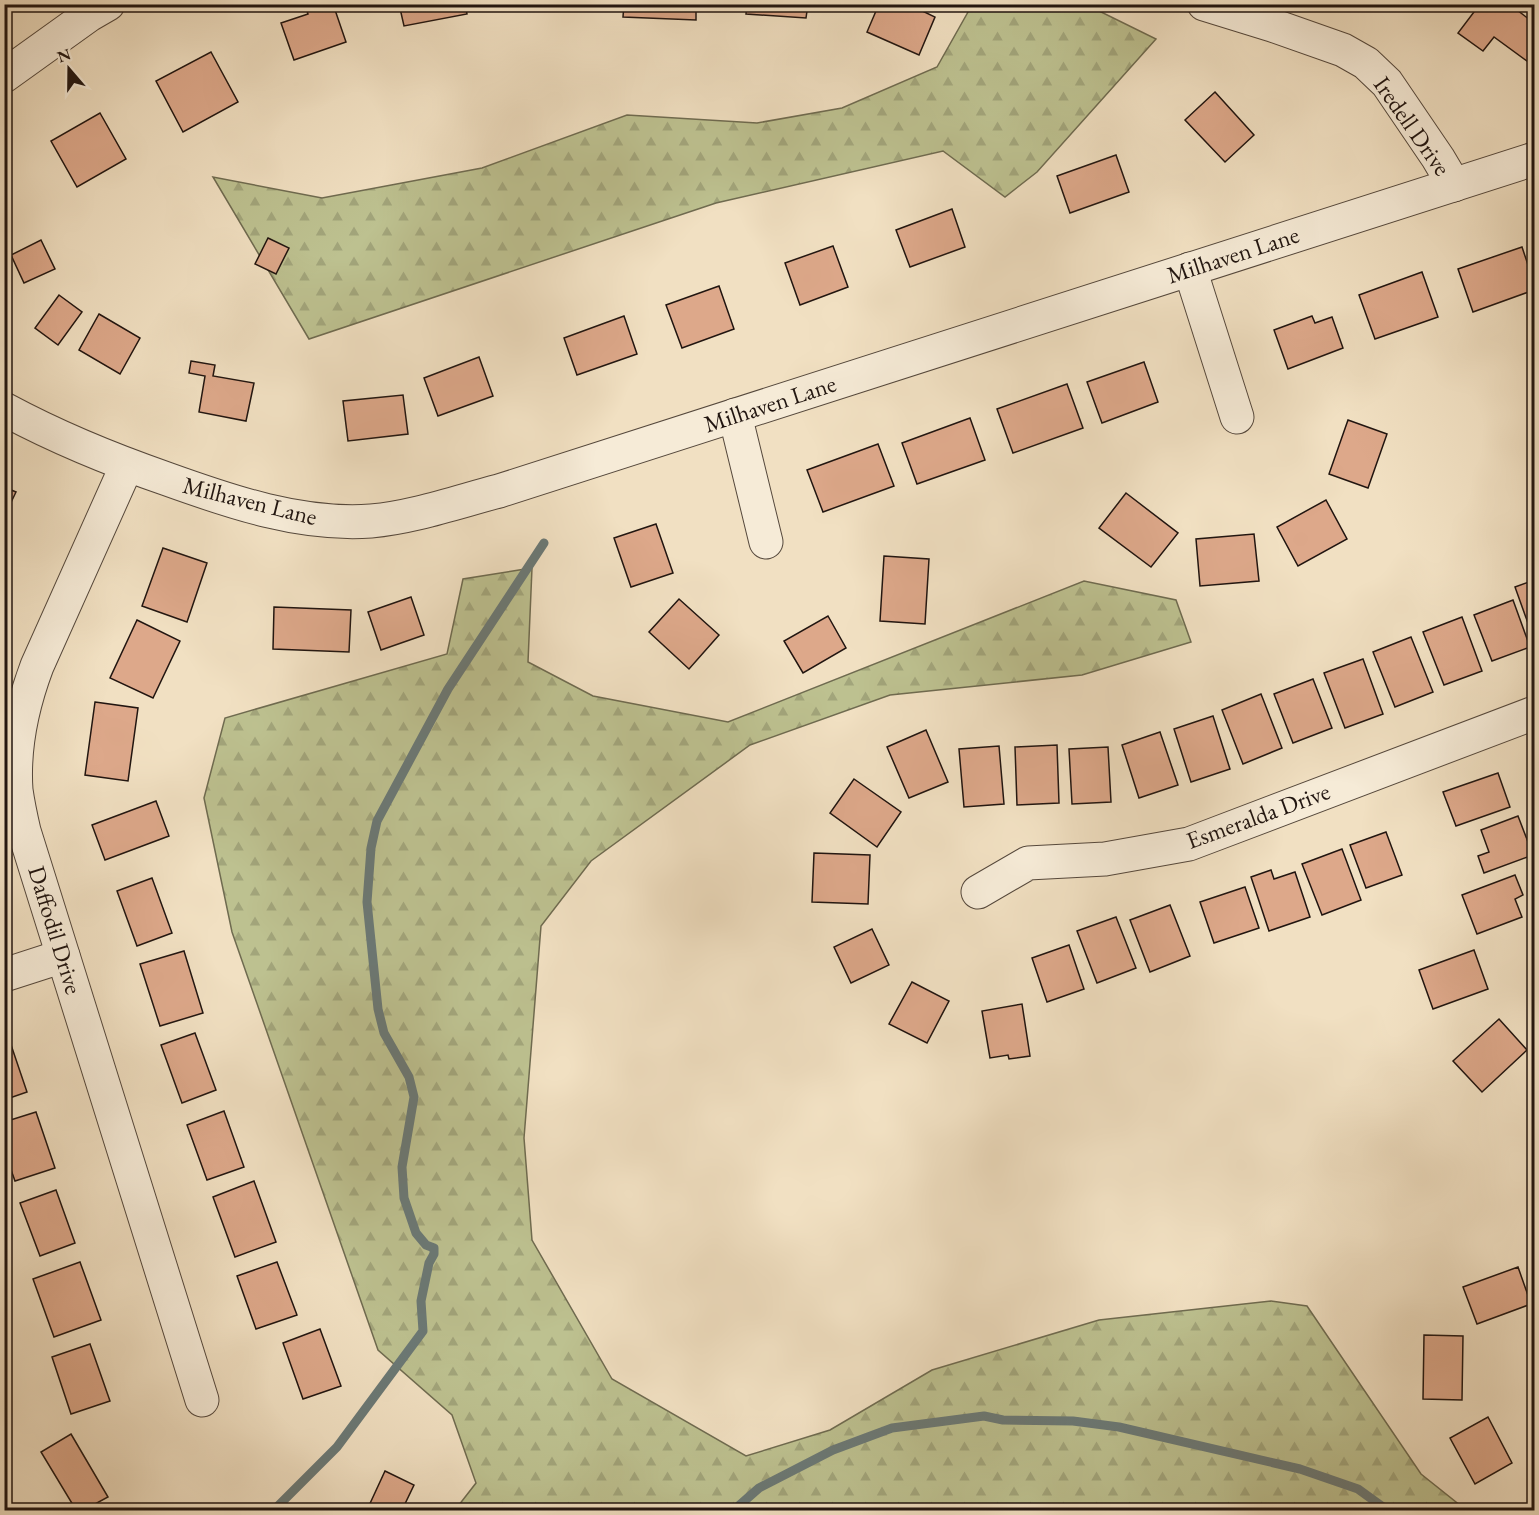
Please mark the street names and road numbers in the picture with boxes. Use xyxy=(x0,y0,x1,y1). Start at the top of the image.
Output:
street label: Iredell Drive xyxy=(1367,70,1458,181)
street label: Milhaven Lane xyxy=(1163,219,1303,290)
street label: Milhaven Lane xyxy=(700,368,840,439)
street label: Milhaven Lane xyxy=(180,469,320,532)
street label: Esmeralda Drive xyxy=(1182,775,1334,856)
street label: Daffodil Drive xyxy=(21,862,90,998)

